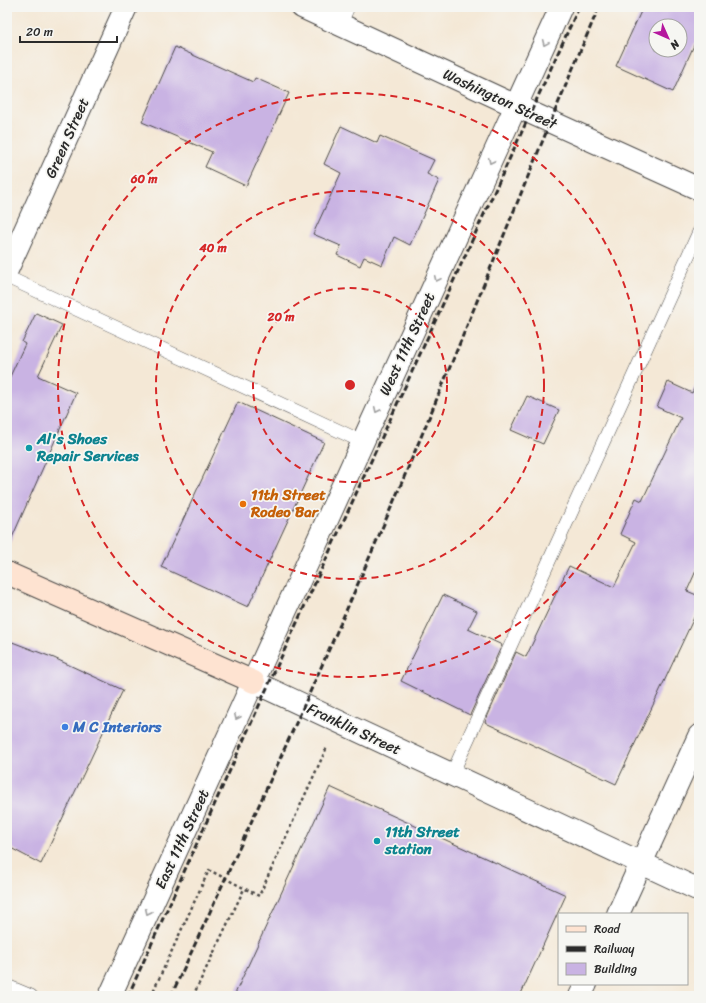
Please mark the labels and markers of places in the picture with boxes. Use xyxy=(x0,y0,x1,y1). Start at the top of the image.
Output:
centre of rings xyxy=(343,378,357,392)
place label: Al's Shoes Repair Services xyxy=(36,426,140,469)
marker: Al's Shoes Repair Services xyxy=(24,443,34,453)
place label: 11th Street Rodeo Bar xyxy=(250,482,326,525)
marker: 11th Street Rodeo Bar xyxy=(238,499,248,509)
place label: M C Interiors xyxy=(72,714,163,740)
marker: M C Interiors xyxy=(60,722,70,732)
place label: 11th Street station xyxy=(384,819,460,862)
marker: 11th Street station xyxy=(372,836,382,846)

